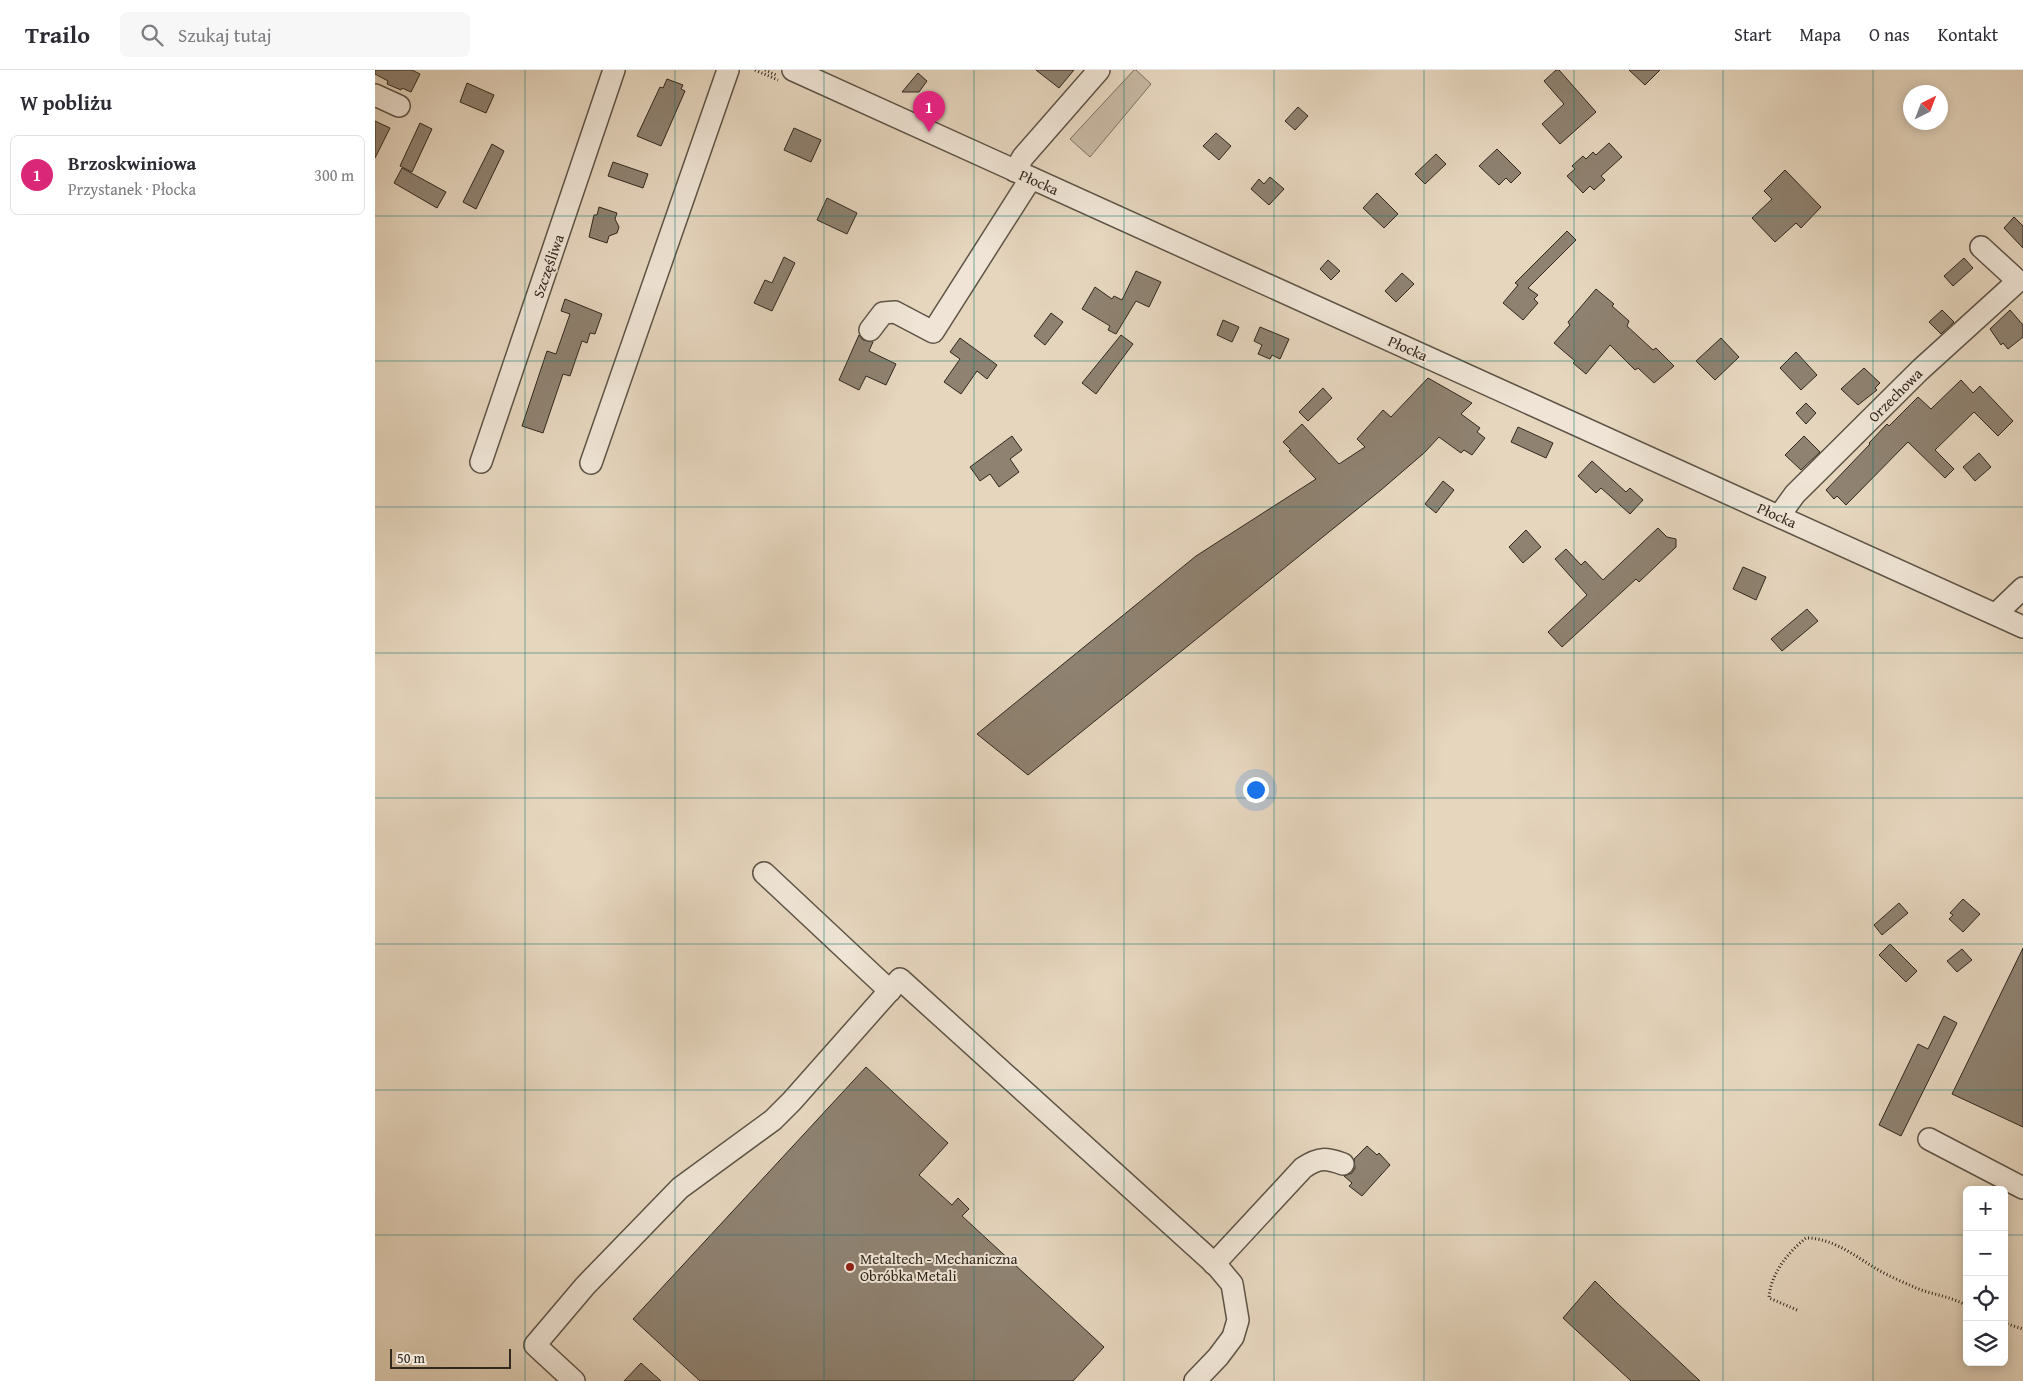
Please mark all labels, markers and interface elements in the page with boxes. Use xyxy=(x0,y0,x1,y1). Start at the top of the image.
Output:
search box xyxy=(120,12,470,57)
text: Trailo xyxy=(25,17,90,52)
icon: search xyxy=(138,21,166,49)
text: Szukaj tutaj xyxy=(178,21,271,49)
text: Start xyxy=(1734,21,1772,48)
text: Mapa xyxy=(1800,21,1841,48)
text: O nas xyxy=(1869,21,1910,48)
text: Kontakt xyxy=(1938,21,1998,48)
north arrow xyxy=(1903,85,1948,130)
text: W pobliżu xyxy=(20,87,112,118)
pin: 1 xyxy=(913,91,945,132)
text: Brzoskwiniowa xyxy=(68,149,196,177)
text: 1 xyxy=(33,163,41,187)
text: 300 m xyxy=(314,163,354,187)
street label: Płocka xyxy=(1016,164,1062,200)
text: Przystanek · Płocka xyxy=(68,177,196,201)
street label: Szczęśliwa xyxy=(527,231,569,301)
street label: Płocka xyxy=(1385,330,1431,366)
street label: Orzechowa xyxy=(1863,363,1927,427)
street label: Płocka xyxy=(1754,497,1800,533)
your location xyxy=(1243,777,1269,803)
map controls xyxy=(1963,1186,2008,1366)
button: + xyxy=(1963,1186,2008,1231)
button: − xyxy=(1963,1231,2008,1276)
place label: Metaltech - Mechaniczna Obróbka Metali xyxy=(860,1248,1018,1286)
marker: Metaltech - Mechaniczna Obróbka Metali xyxy=(844,1261,856,1273)
button: locate xyxy=(1963,1276,2008,1321)
button: layers xyxy=(1963,1321,2008,1366)
scale bar xyxy=(390,1346,511,1369)
text: 50 m xyxy=(397,1348,425,1368)

